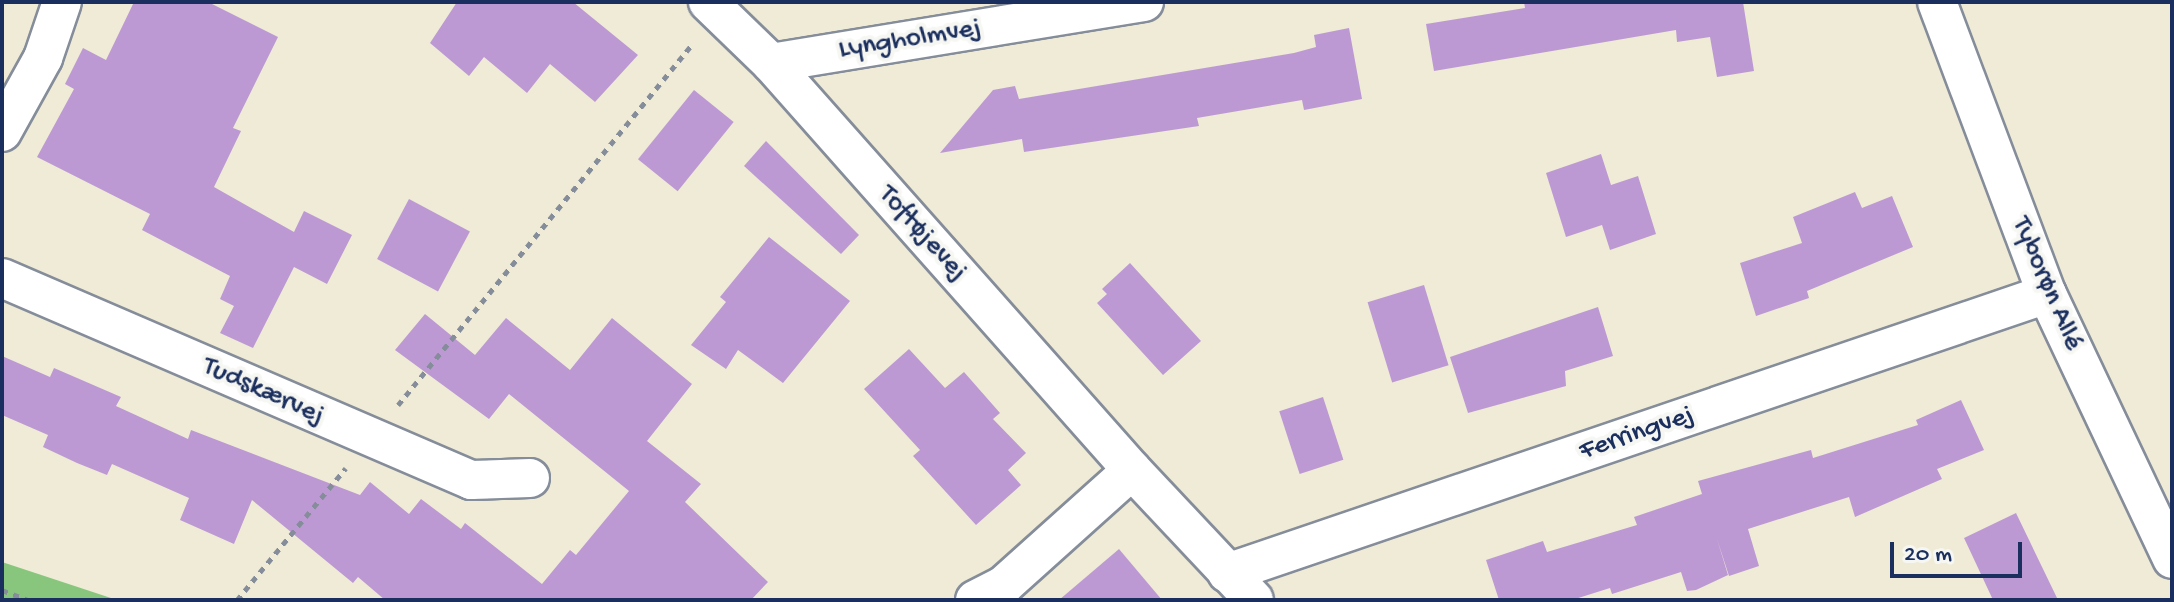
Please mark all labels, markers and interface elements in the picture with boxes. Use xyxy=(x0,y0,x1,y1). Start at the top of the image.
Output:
street label: Lyngholmvej xyxy=(836,12,984,68)
street label: Toftøjevej xyxy=(870,179,974,289)
street label: Tyborøn Allé xyxy=(2003,212,2089,356)
street label: Tudskærvej xyxy=(197,350,329,434)
street label: Ferringvej xyxy=(1575,399,1699,469)
scale bar xyxy=(1894,526,2026,576)
text: 20 m xyxy=(1904,541,1952,570)

